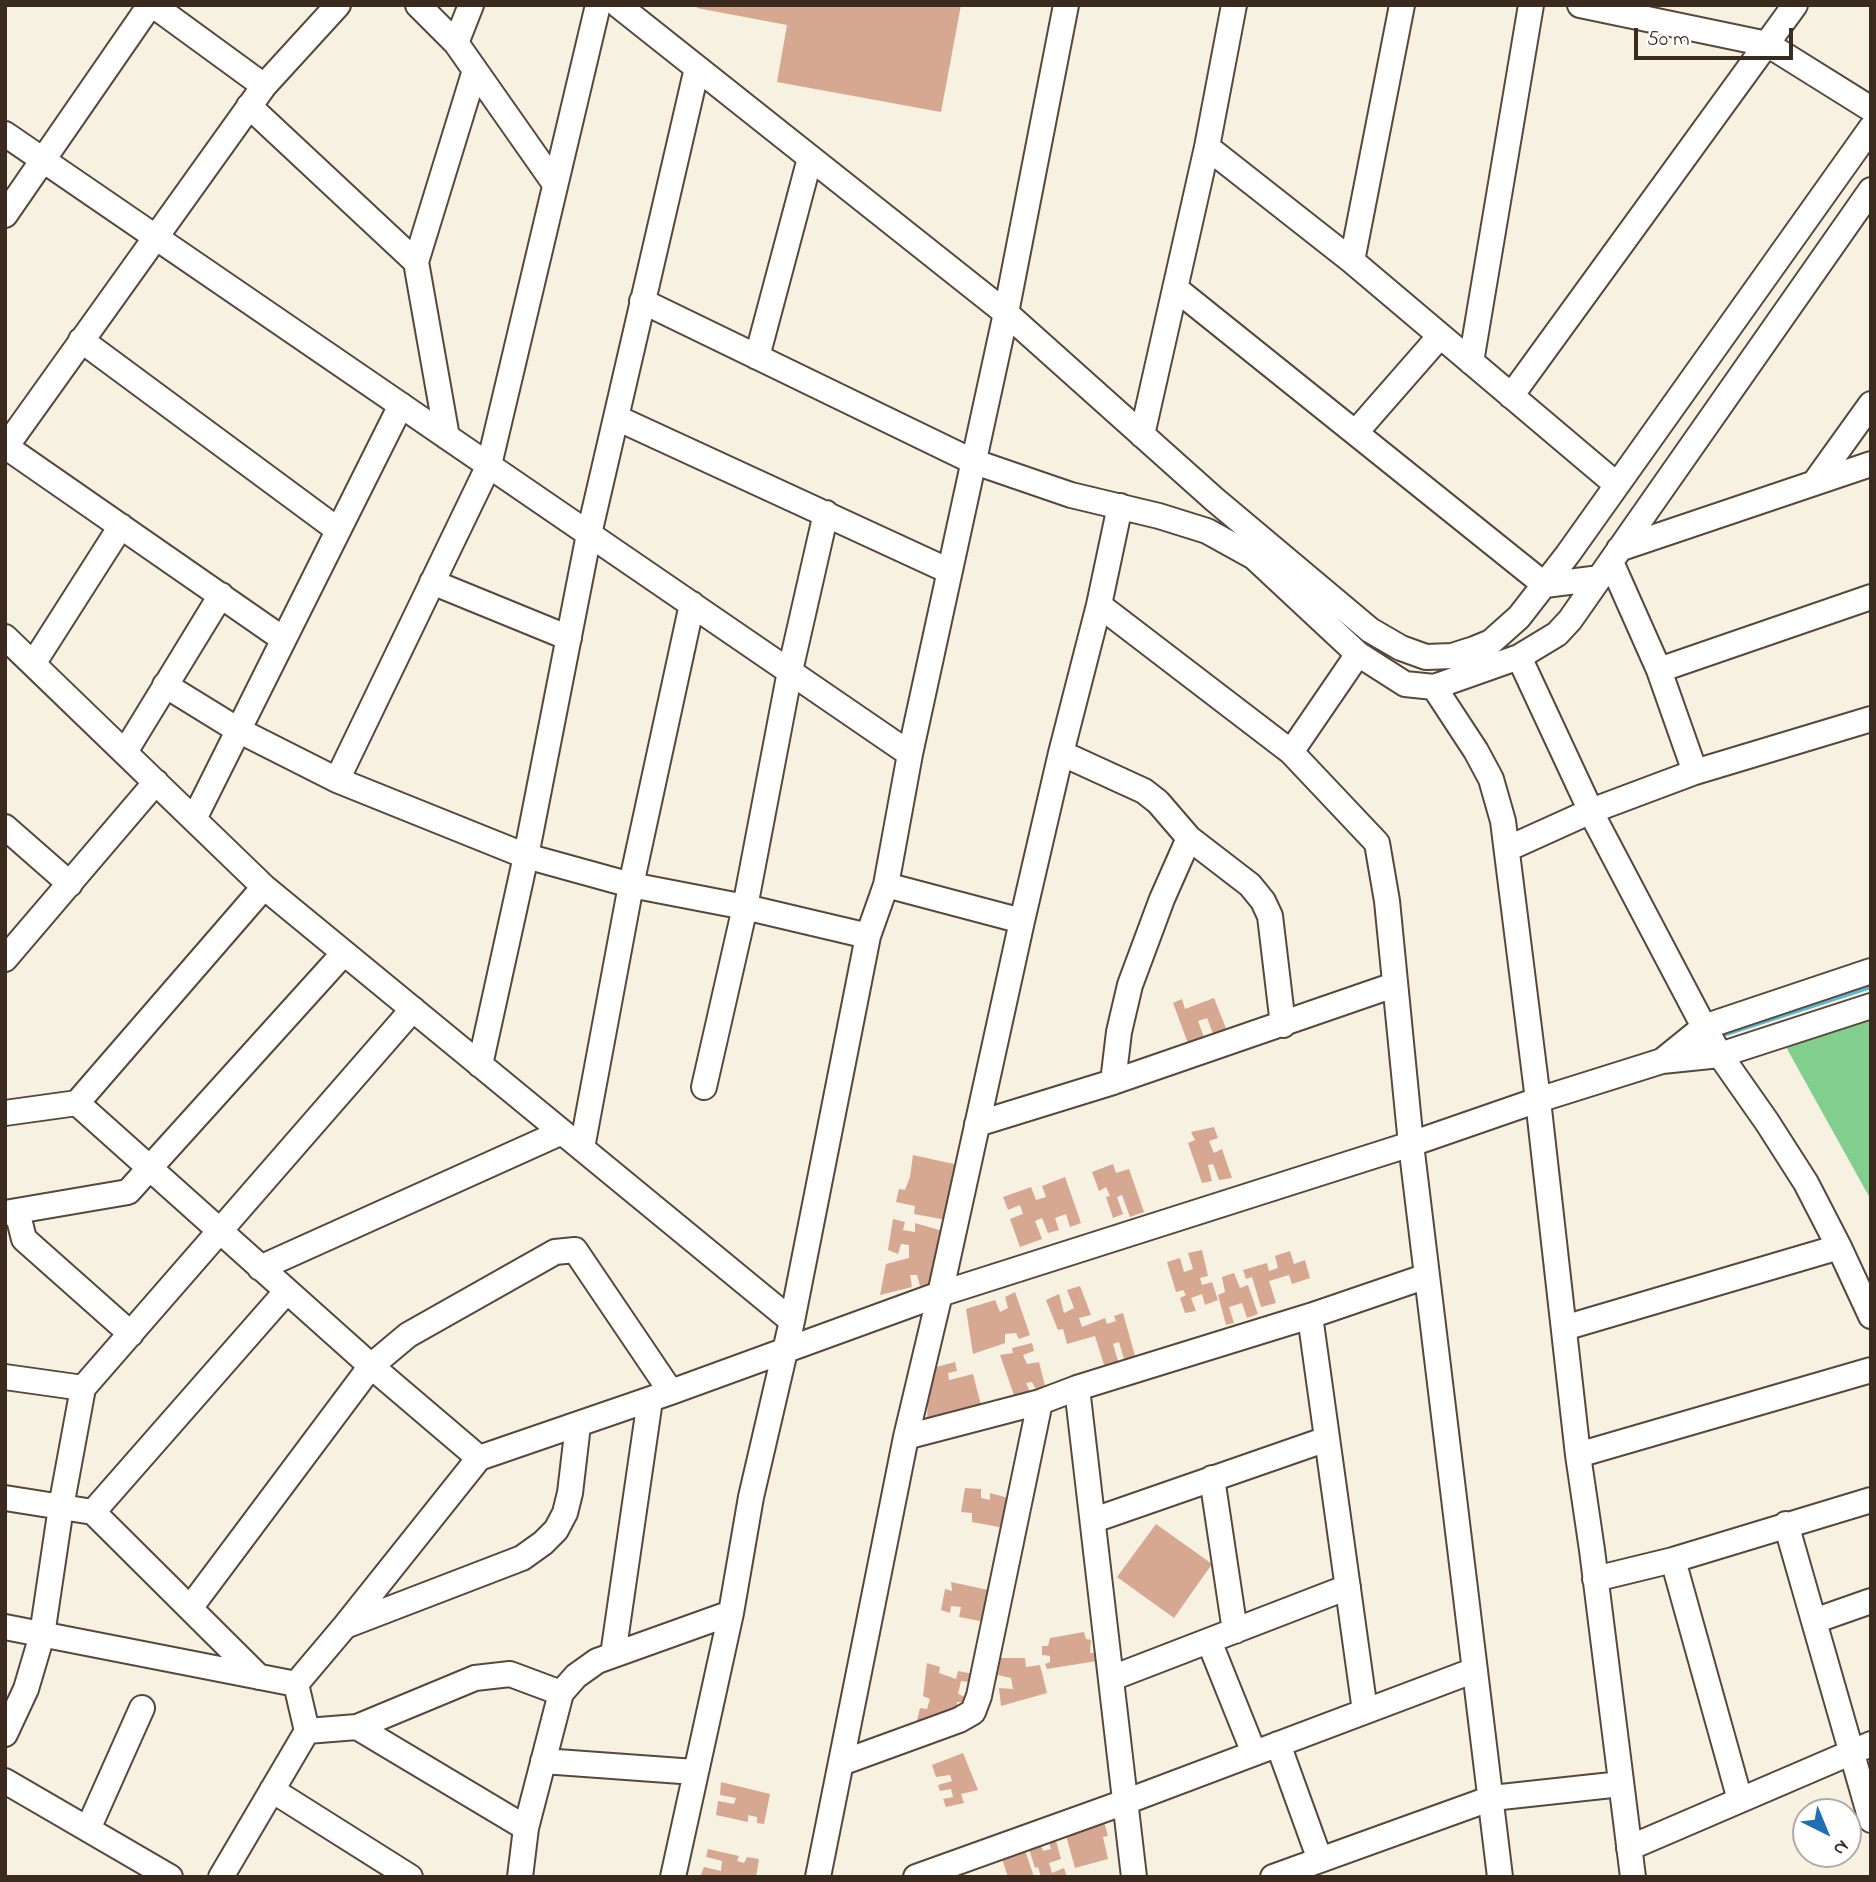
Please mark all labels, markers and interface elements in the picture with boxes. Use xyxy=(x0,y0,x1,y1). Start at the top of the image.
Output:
scale bar xyxy=(1638,14,1797,58)
text: 50 m xyxy=(1647,25,1690,55)
north arrow xyxy=(1792,1798,1862,1868)
text: N xyxy=(1826,1833,1854,1862)

